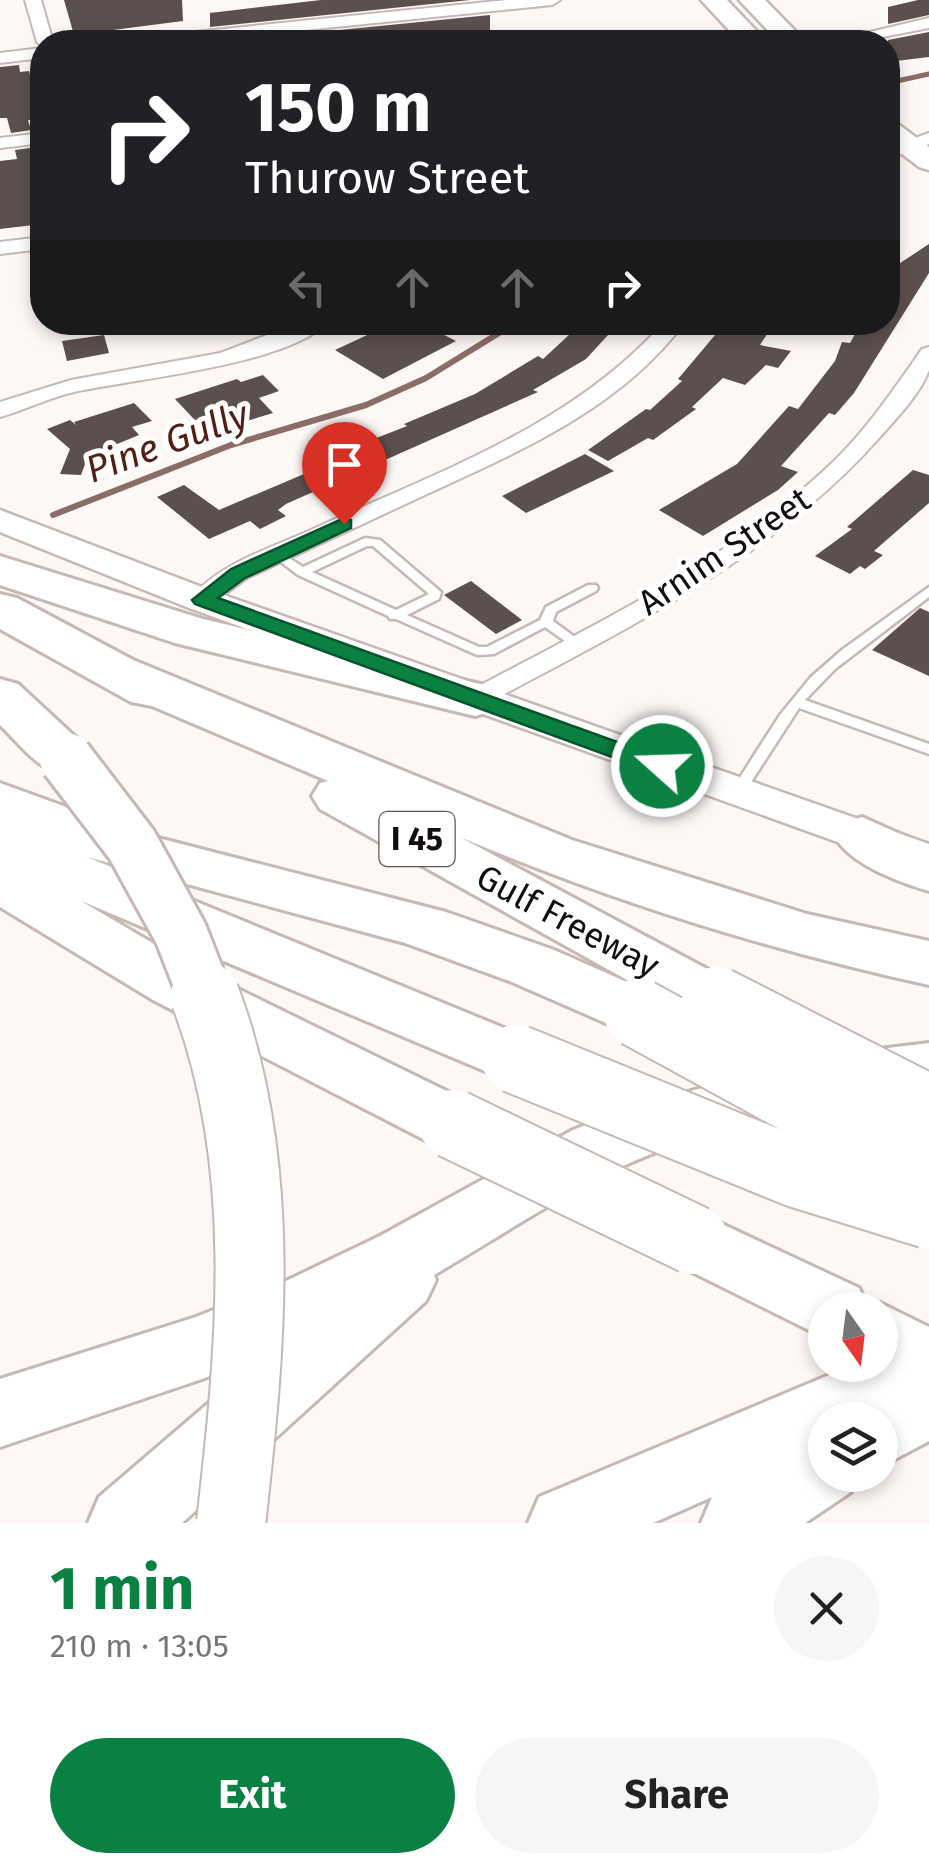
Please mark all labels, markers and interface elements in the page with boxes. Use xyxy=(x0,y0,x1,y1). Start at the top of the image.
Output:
text: 150 m xyxy=(245,66,432,150)
icon: right xyxy=(80,70,210,200)
text: Thurow Street xyxy=(245,151,529,205)
icon: left xyxy=(280,260,335,315)
icon: ahead xyxy=(385,260,440,315)
icon: ahead xyxy=(490,260,545,315)
icon: right xyxy=(595,260,650,315)
water label: Pine Gully xyxy=(79,391,256,493)
pin xyxy=(302,422,387,525)
icon: arrive xyxy=(317,437,372,492)
street label: Arnim Street xyxy=(630,478,818,624)
position arrow xyxy=(610,714,714,818)
road number: I 45 xyxy=(380,812,454,866)
street label: Gulf Freeway xyxy=(470,855,666,987)
north arrow xyxy=(808,1292,898,1382)
map controls xyxy=(808,1292,898,1492)
button: layers xyxy=(808,1402,898,1492)
text: 1 min xyxy=(50,1553,194,1625)
button: close xyxy=(774,1556,879,1661)
text: 210 m · 13:05 xyxy=(50,1627,229,1665)
button: Exit xyxy=(50,1738,455,1853)
button: Share xyxy=(475,1738,879,1853)

